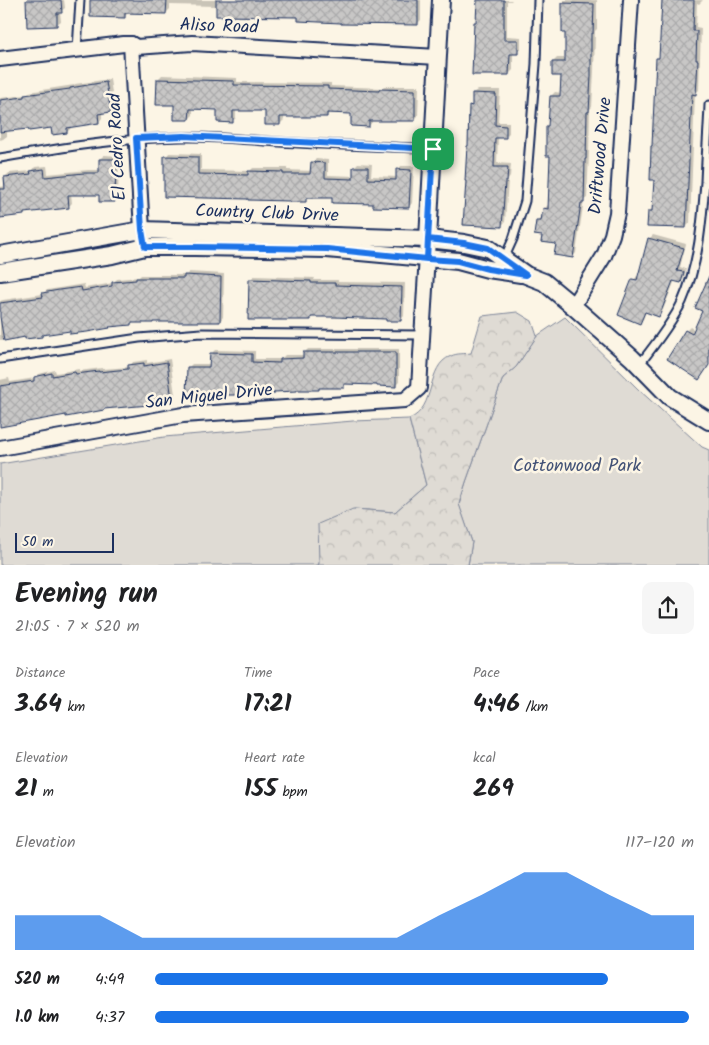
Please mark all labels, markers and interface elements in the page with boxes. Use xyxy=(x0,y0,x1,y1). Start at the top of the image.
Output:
street label: Aliso Road xyxy=(179,11,260,43)
street label: El Cedro Road xyxy=(101,92,135,201)
street label: Driftwood Drive xyxy=(581,96,621,216)
pin xyxy=(412,128,454,170)
icon: arrive xyxy=(419,135,447,163)
street label: Country Club Drive xyxy=(195,197,339,231)
street label: San Miguel Drive xyxy=(144,376,274,418)
park label: Cottonwood Park xyxy=(513,452,641,481)
scale bar xyxy=(15,530,114,553)
text: 50 m xyxy=(22,531,53,553)
text: Evening run xyxy=(15,572,158,617)
button: share xyxy=(642,582,694,634)
text: 21:05 · 7 × 520 m xyxy=(15,614,140,639)
text: Distance xyxy=(15,662,65,684)
text: Time xyxy=(244,662,272,684)
text: Pace xyxy=(473,662,500,684)
text: 3.64 xyxy=(15,684,62,724)
text: 17:21 xyxy=(244,684,292,724)
text: 4:46 xyxy=(473,684,520,724)
text: km xyxy=(62,696,85,718)
text: /km xyxy=(520,696,548,718)
text: Elevation xyxy=(15,747,68,769)
text: Heart rate xyxy=(244,747,305,769)
text: kcal xyxy=(473,747,496,769)
text: 21 xyxy=(15,769,37,809)
text: 155 xyxy=(244,769,277,809)
text: 269 xyxy=(473,769,514,809)
text: m xyxy=(37,781,54,803)
text: bpm xyxy=(277,781,308,803)
text: Elevation xyxy=(15,830,76,855)
text: 117–120 m xyxy=(625,830,694,855)
text: 520 m xyxy=(15,967,60,992)
text: 4:49 xyxy=(95,967,124,992)
text: 1.0 km xyxy=(15,1005,59,1030)
text: 4:37 xyxy=(95,1005,124,1030)

